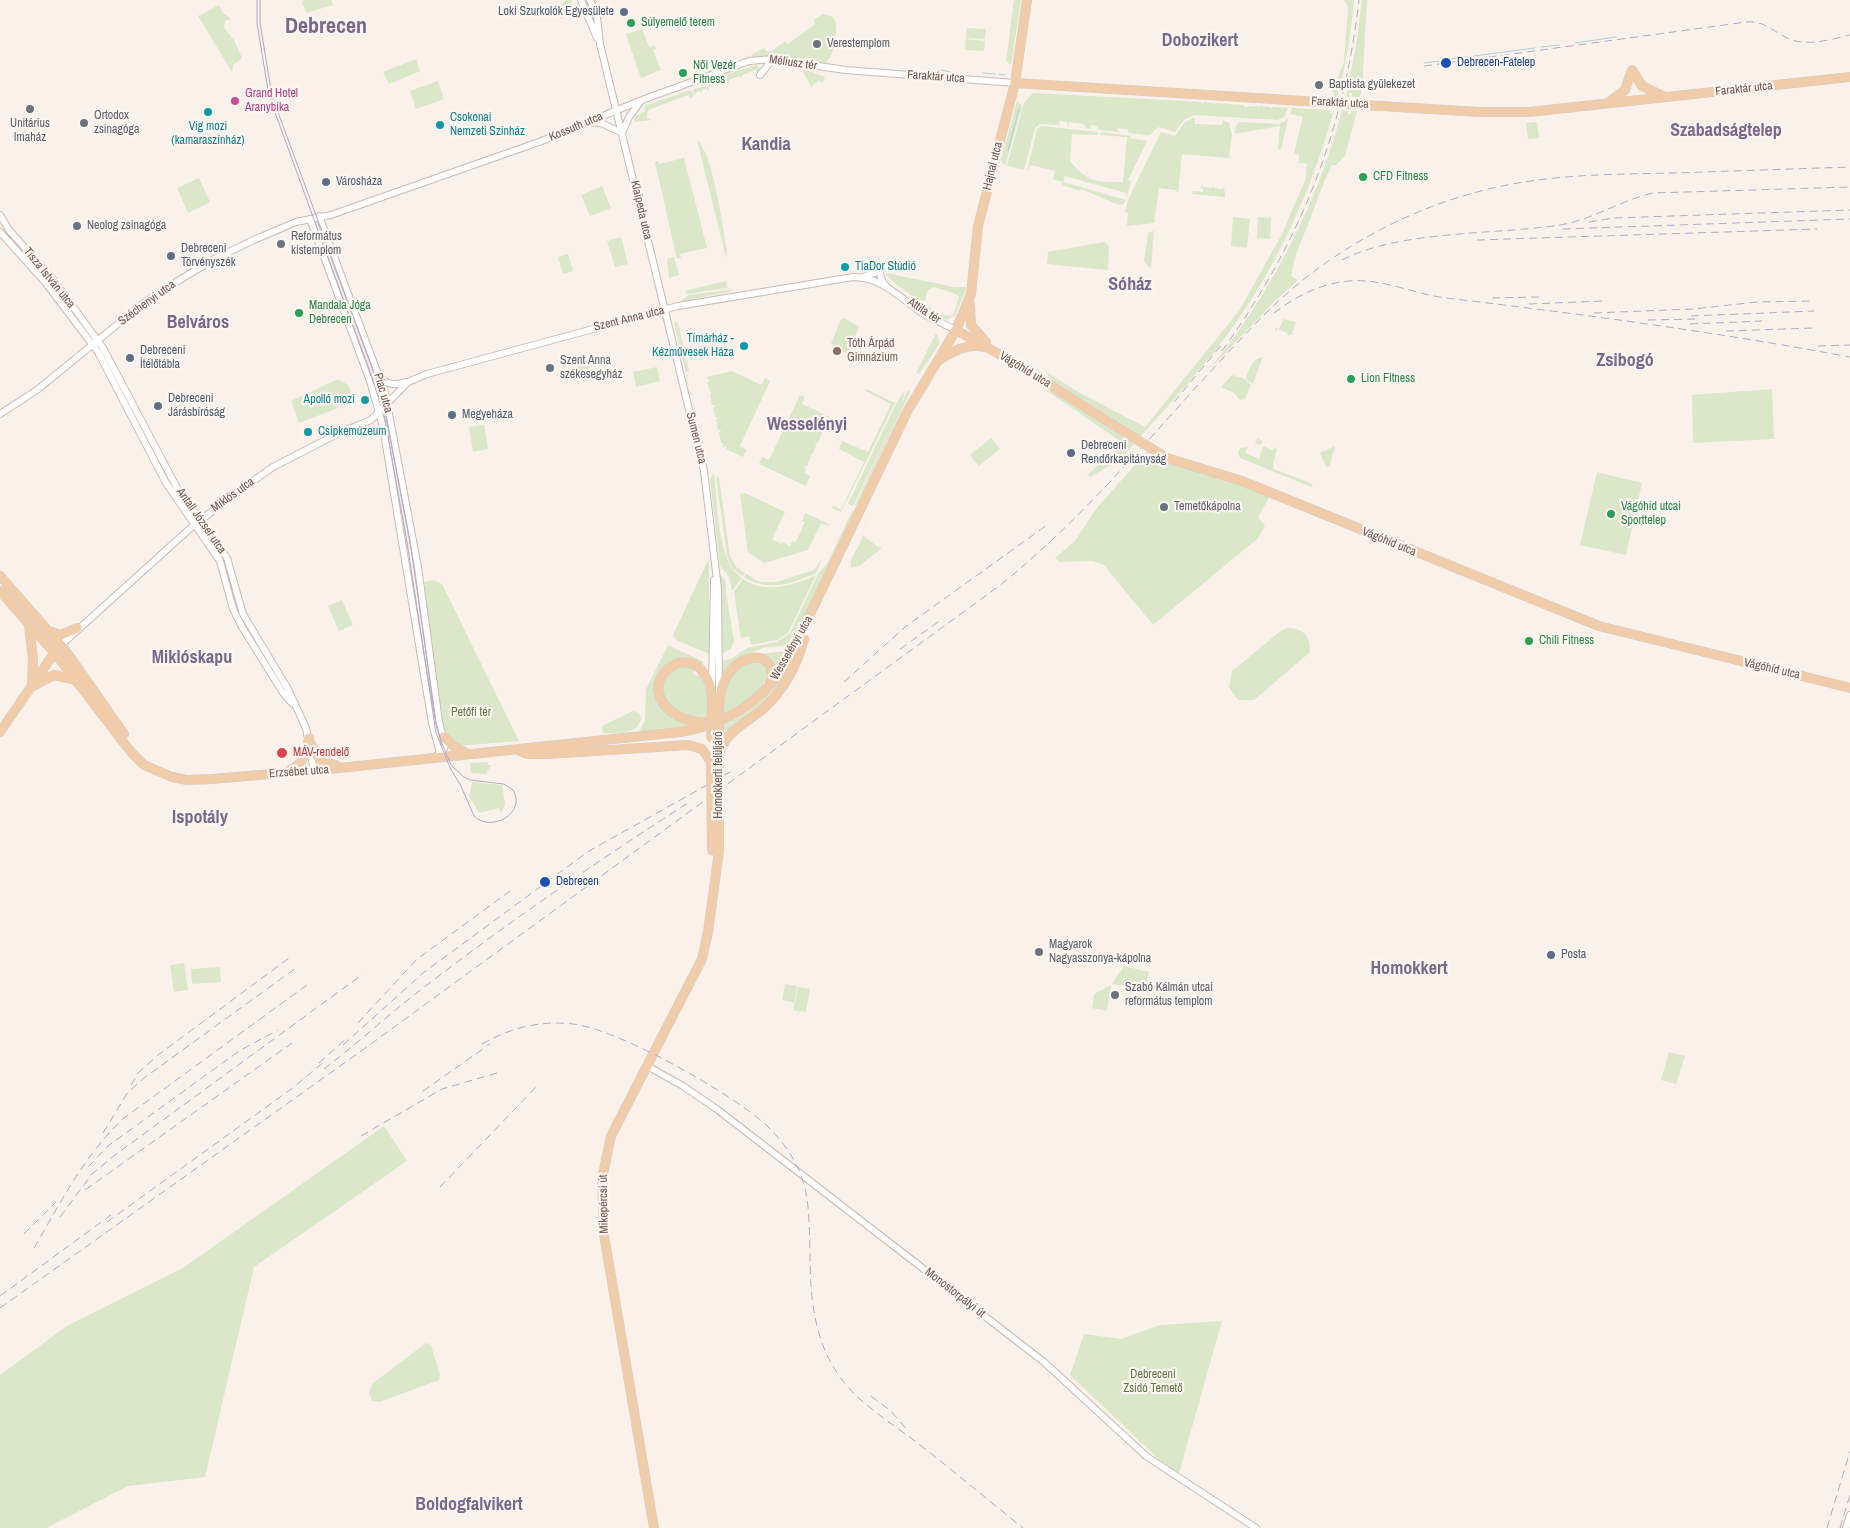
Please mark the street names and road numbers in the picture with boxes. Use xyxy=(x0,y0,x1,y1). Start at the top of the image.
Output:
street label: Méliusz tér xyxy=(768,53,818,73)
street label: Faraktár utca xyxy=(907,68,965,86)
street label: Faraktár utca xyxy=(1715,79,1773,99)
street label: Faraktár utca xyxy=(1311,94,1369,112)
street label: Kossuth utca xyxy=(547,109,605,145)
street label: Hajnal utca xyxy=(980,140,1006,192)
street label: Klaipeda utca xyxy=(627,179,655,241)
street label: Tisza István utca xyxy=(20,245,78,311)
street label: Széchenyi utca xyxy=(116,277,178,329)
street label: Attila tér xyxy=(905,295,943,327)
street label: Szent Anna utca xyxy=(592,303,666,335)
street label: Vágóhíd utca xyxy=(997,349,1053,391)
street label: Piac utca xyxy=(370,371,396,415)
street label: Sumen utca xyxy=(683,411,709,465)
street label: Miklós utca xyxy=(209,475,257,515)
street label: Antall József utca xyxy=(173,485,229,557)
street label: Vágóhíd utca xyxy=(1360,525,1418,559)
street label: Wesselényi utca xyxy=(768,613,816,683)
street label: Vágóhíd utca xyxy=(1742,656,1802,682)
street label: Homokkerti felüljáró xyxy=(712,731,726,819)
street label: Erzsébet utca xyxy=(268,763,330,781)
street label: Mikepércsi út xyxy=(596,1174,612,1234)
street label: Monostorpályi út xyxy=(922,1265,988,1321)

